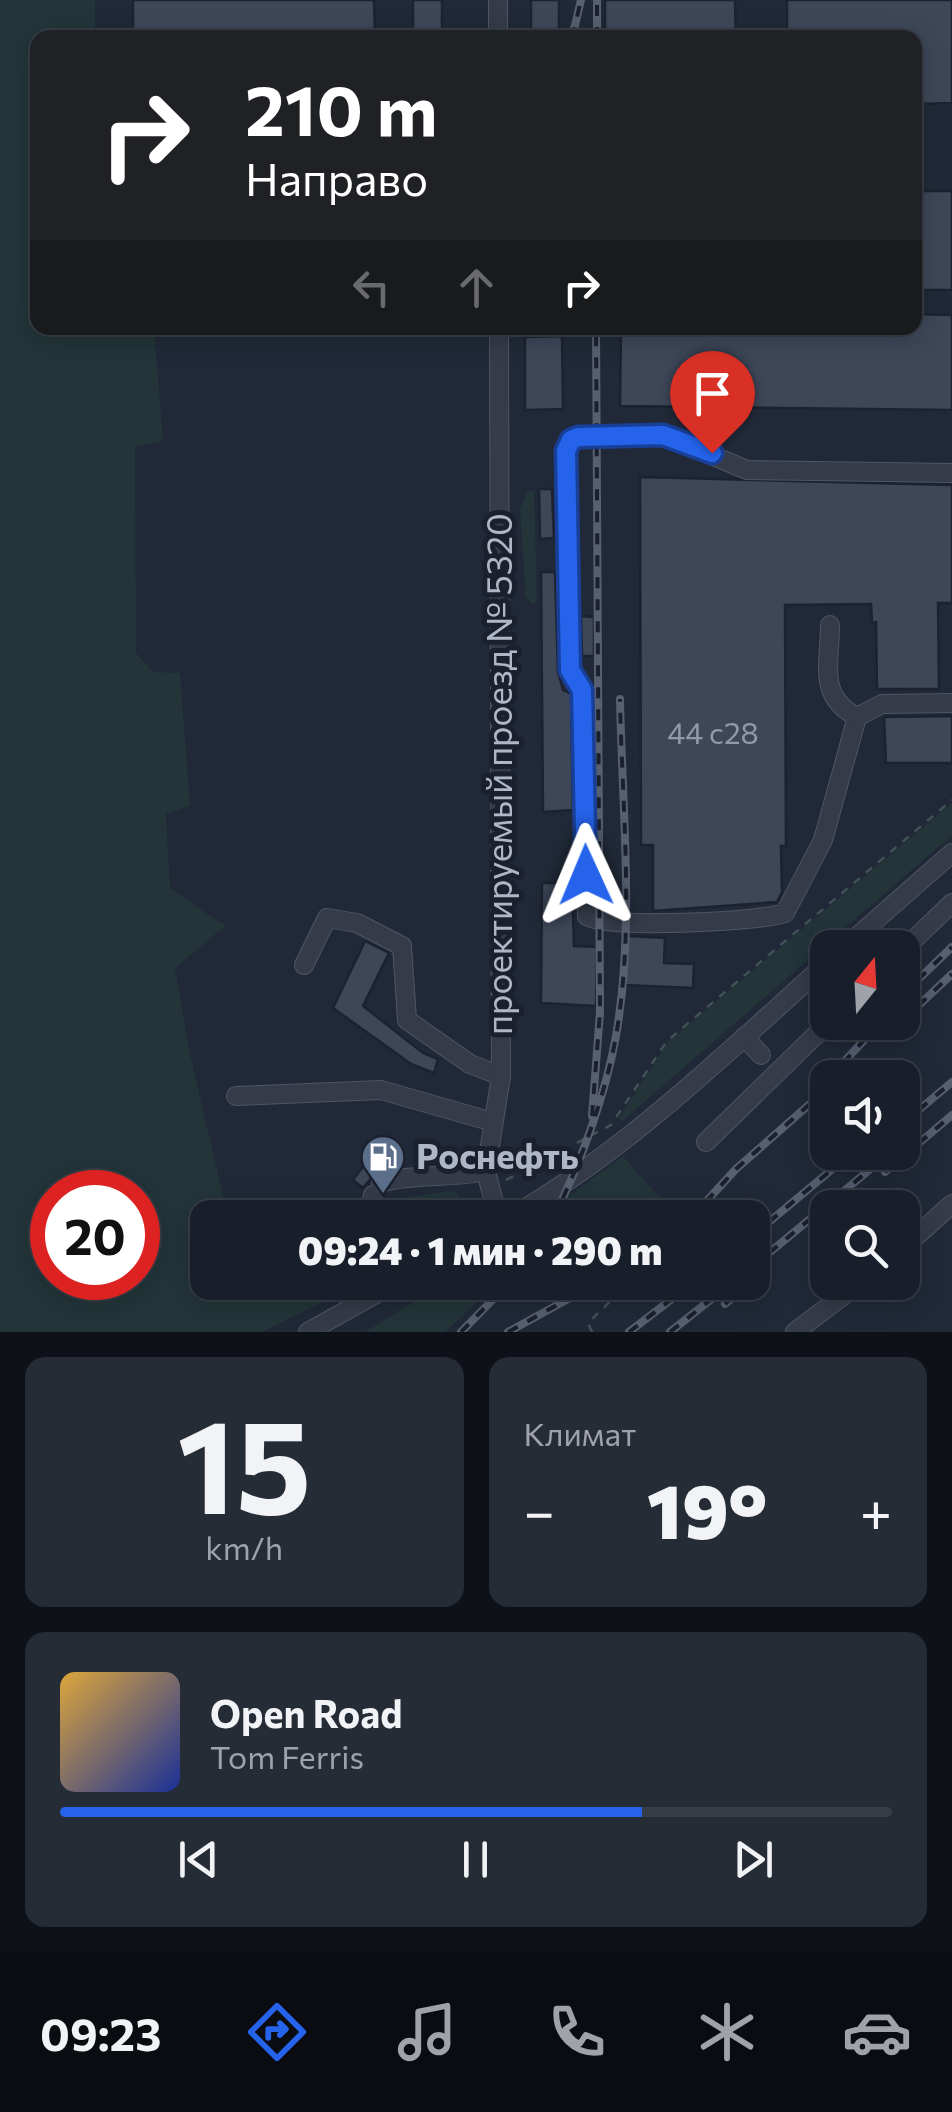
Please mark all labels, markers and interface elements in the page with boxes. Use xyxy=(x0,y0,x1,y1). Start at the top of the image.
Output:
text: 210 m xyxy=(245,65,437,150)
icon: right xyxy=(80,70,210,200)
text: Направо xyxy=(245,150,428,205)
icon: left xyxy=(344,260,399,315)
icon: ahead xyxy=(449,260,504,315)
icon: right xyxy=(554,260,609,315)
pin xyxy=(670,351,755,454)
icon: arrive xyxy=(685,366,740,421)
street label: проектируемый проезд № 5320 xyxy=(476,513,519,1035)
house number: 44 с28 xyxy=(667,713,759,750)
position arrow xyxy=(534,823,638,927)
north arrow xyxy=(810,930,920,1040)
map controls xyxy=(810,930,920,1300)
button: sound xyxy=(810,1060,920,1170)
place label: Роснефть xyxy=(416,1133,579,1176)
fuel station icon: Роснефть xyxy=(360,1134,406,1195)
speed limit sign: 20 xyxy=(30,1170,160,1300)
button: search xyxy=(810,1190,920,1300)
text: 09:24 · 1 мин · 290 m xyxy=(298,1226,662,1273)
text: 15 xyxy=(177,1382,312,1541)
text: Климат xyxy=(524,1413,636,1453)
text: 19° xyxy=(647,1463,767,1554)
text: − xyxy=(524,1476,555,1543)
text: + xyxy=(860,1476,892,1543)
text: km/h xyxy=(205,1527,283,1567)
text: Open Road xyxy=(210,1689,403,1736)
text: Tom Ferris xyxy=(210,1736,364,1776)
icon: previous xyxy=(171,1832,226,1887)
icon: pause xyxy=(448,1832,503,1887)
icon: next xyxy=(726,1832,781,1887)
icon: directions xyxy=(242,1997,312,2067)
icon: music xyxy=(392,1997,462,2067)
icon: phone xyxy=(542,1997,612,2067)
icon: climate xyxy=(692,1997,762,2067)
icon: car xyxy=(842,1997,912,2067)
text: 09:23 xyxy=(40,2005,161,2060)

